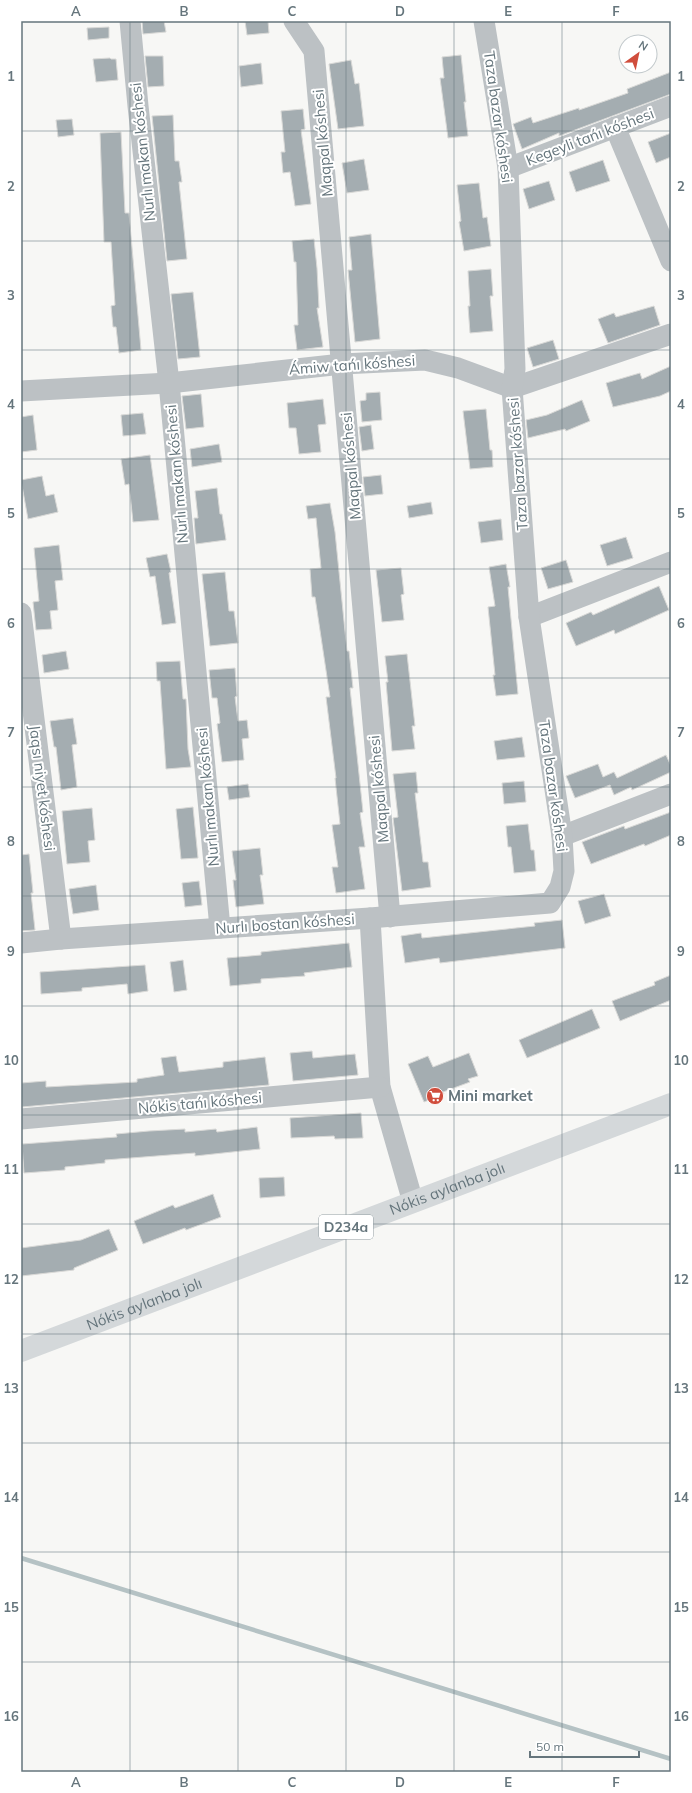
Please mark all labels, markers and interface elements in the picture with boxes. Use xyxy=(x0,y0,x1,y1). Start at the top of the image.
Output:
text: A xyxy=(71,3,81,19)
text: B xyxy=(180,3,189,19)
text: C xyxy=(288,3,297,19)
text: D xyxy=(395,3,405,19)
text: E xyxy=(504,3,512,19)
text: F xyxy=(612,3,620,19)
north arrow xyxy=(618,34,658,74)
text: N xyxy=(636,37,651,54)
street label: Taza bazar kóshesi xyxy=(480,50,517,184)
text: 1 xyxy=(7,68,15,84)
text: 1 xyxy=(677,68,685,84)
street label: Nurlı makan kóshesi xyxy=(126,82,159,222)
street label: Maqpal kóshesi xyxy=(308,88,337,198)
street label: Kegeyli tańı kóshesi xyxy=(523,103,657,170)
text: 2 xyxy=(7,178,15,194)
text: 2 xyxy=(677,178,685,194)
text: 3 xyxy=(7,287,15,303)
text: 3 xyxy=(677,287,685,303)
street label: Ámiw tańı kóshesi xyxy=(288,351,416,378)
text: 4 xyxy=(7,396,15,412)
text: 4 xyxy=(677,396,685,412)
street label: Taza bazar kóshesi xyxy=(503,397,532,531)
street label: Nurlı makan kóshesi xyxy=(161,404,192,544)
street label: Maqpal kóshesi xyxy=(336,411,365,521)
text: 5 xyxy=(7,505,15,521)
text: 5 xyxy=(677,505,685,521)
text: 6 xyxy=(7,615,15,631)
text: 6 xyxy=(677,615,685,631)
street label: Taza bazar kóshesi xyxy=(535,719,572,853)
text: 7 xyxy=(7,724,15,740)
street label: Jaqsı niyet kóshesi xyxy=(25,724,60,852)
text: 7 xyxy=(677,724,685,740)
street label: Nurlı makan kóshesi xyxy=(192,727,223,867)
street label: Maqpal kóshesi xyxy=(364,734,393,844)
text: 8 xyxy=(7,833,15,849)
text: 8 xyxy=(677,833,685,849)
street label: Nurlı bostan kóshesi xyxy=(215,909,355,938)
text: 9 xyxy=(7,943,15,959)
text: 9 xyxy=(677,943,685,959)
text: 10 xyxy=(3,1052,19,1068)
text: 10 xyxy=(673,1052,689,1068)
supermarket icon: Mini market xyxy=(425,1086,445,1106)
place label: Mini market xyxy=(448,1086,533,1105)
street label: Nókis tańı kóshesi xyxy=(137,1088,263,1117)
street label: Nókis aylanba jolı xyxy=(387,1158,508,1219)
text: 11 xyxy=(3,1161,19,1177)
text: 11 xyxy=(673,1161,689,1177)
road number: D234a xyxy=(319,1215,373,1239)
text: 12 xyxy=(3,1271,19,1287)
text: 12 xyxy=(673,1271,689,1287)
street label: Nókis aylanba jolı xyxy=(84,1273,205,1334)
text: 13 xyxy=(3,1380,19,1396)
text: 13 xyxy=(673,1380,689,1396)
text: 14 xyxy=(3,1489,19,1505)
text: 14 xyxy=(673,1489,689,1505)
text: 15 xyxy=(3,1599,19,1615)
text: 15 xyxy=(673,1599,689,1615)
text: 16 xyxy=(3,1708,19,1724)
text: 16 xyxy=(673,1708,689,1724)
scale bar xyxy=(530,1733,639,1759)
text: 50 m xyxy=(536,1739,564,1754)
text: A xyxy=(71,1774,81,1790)
text: B xyxy=(180,1774,189,1790)
text: C xyxy=(288,1774,297,1790)
text: D xyxy=(395,1774,405,1790)
text: E xyxy=(504,1774,512,1790)
text: F xyxy=(612,1774,620,1790)

